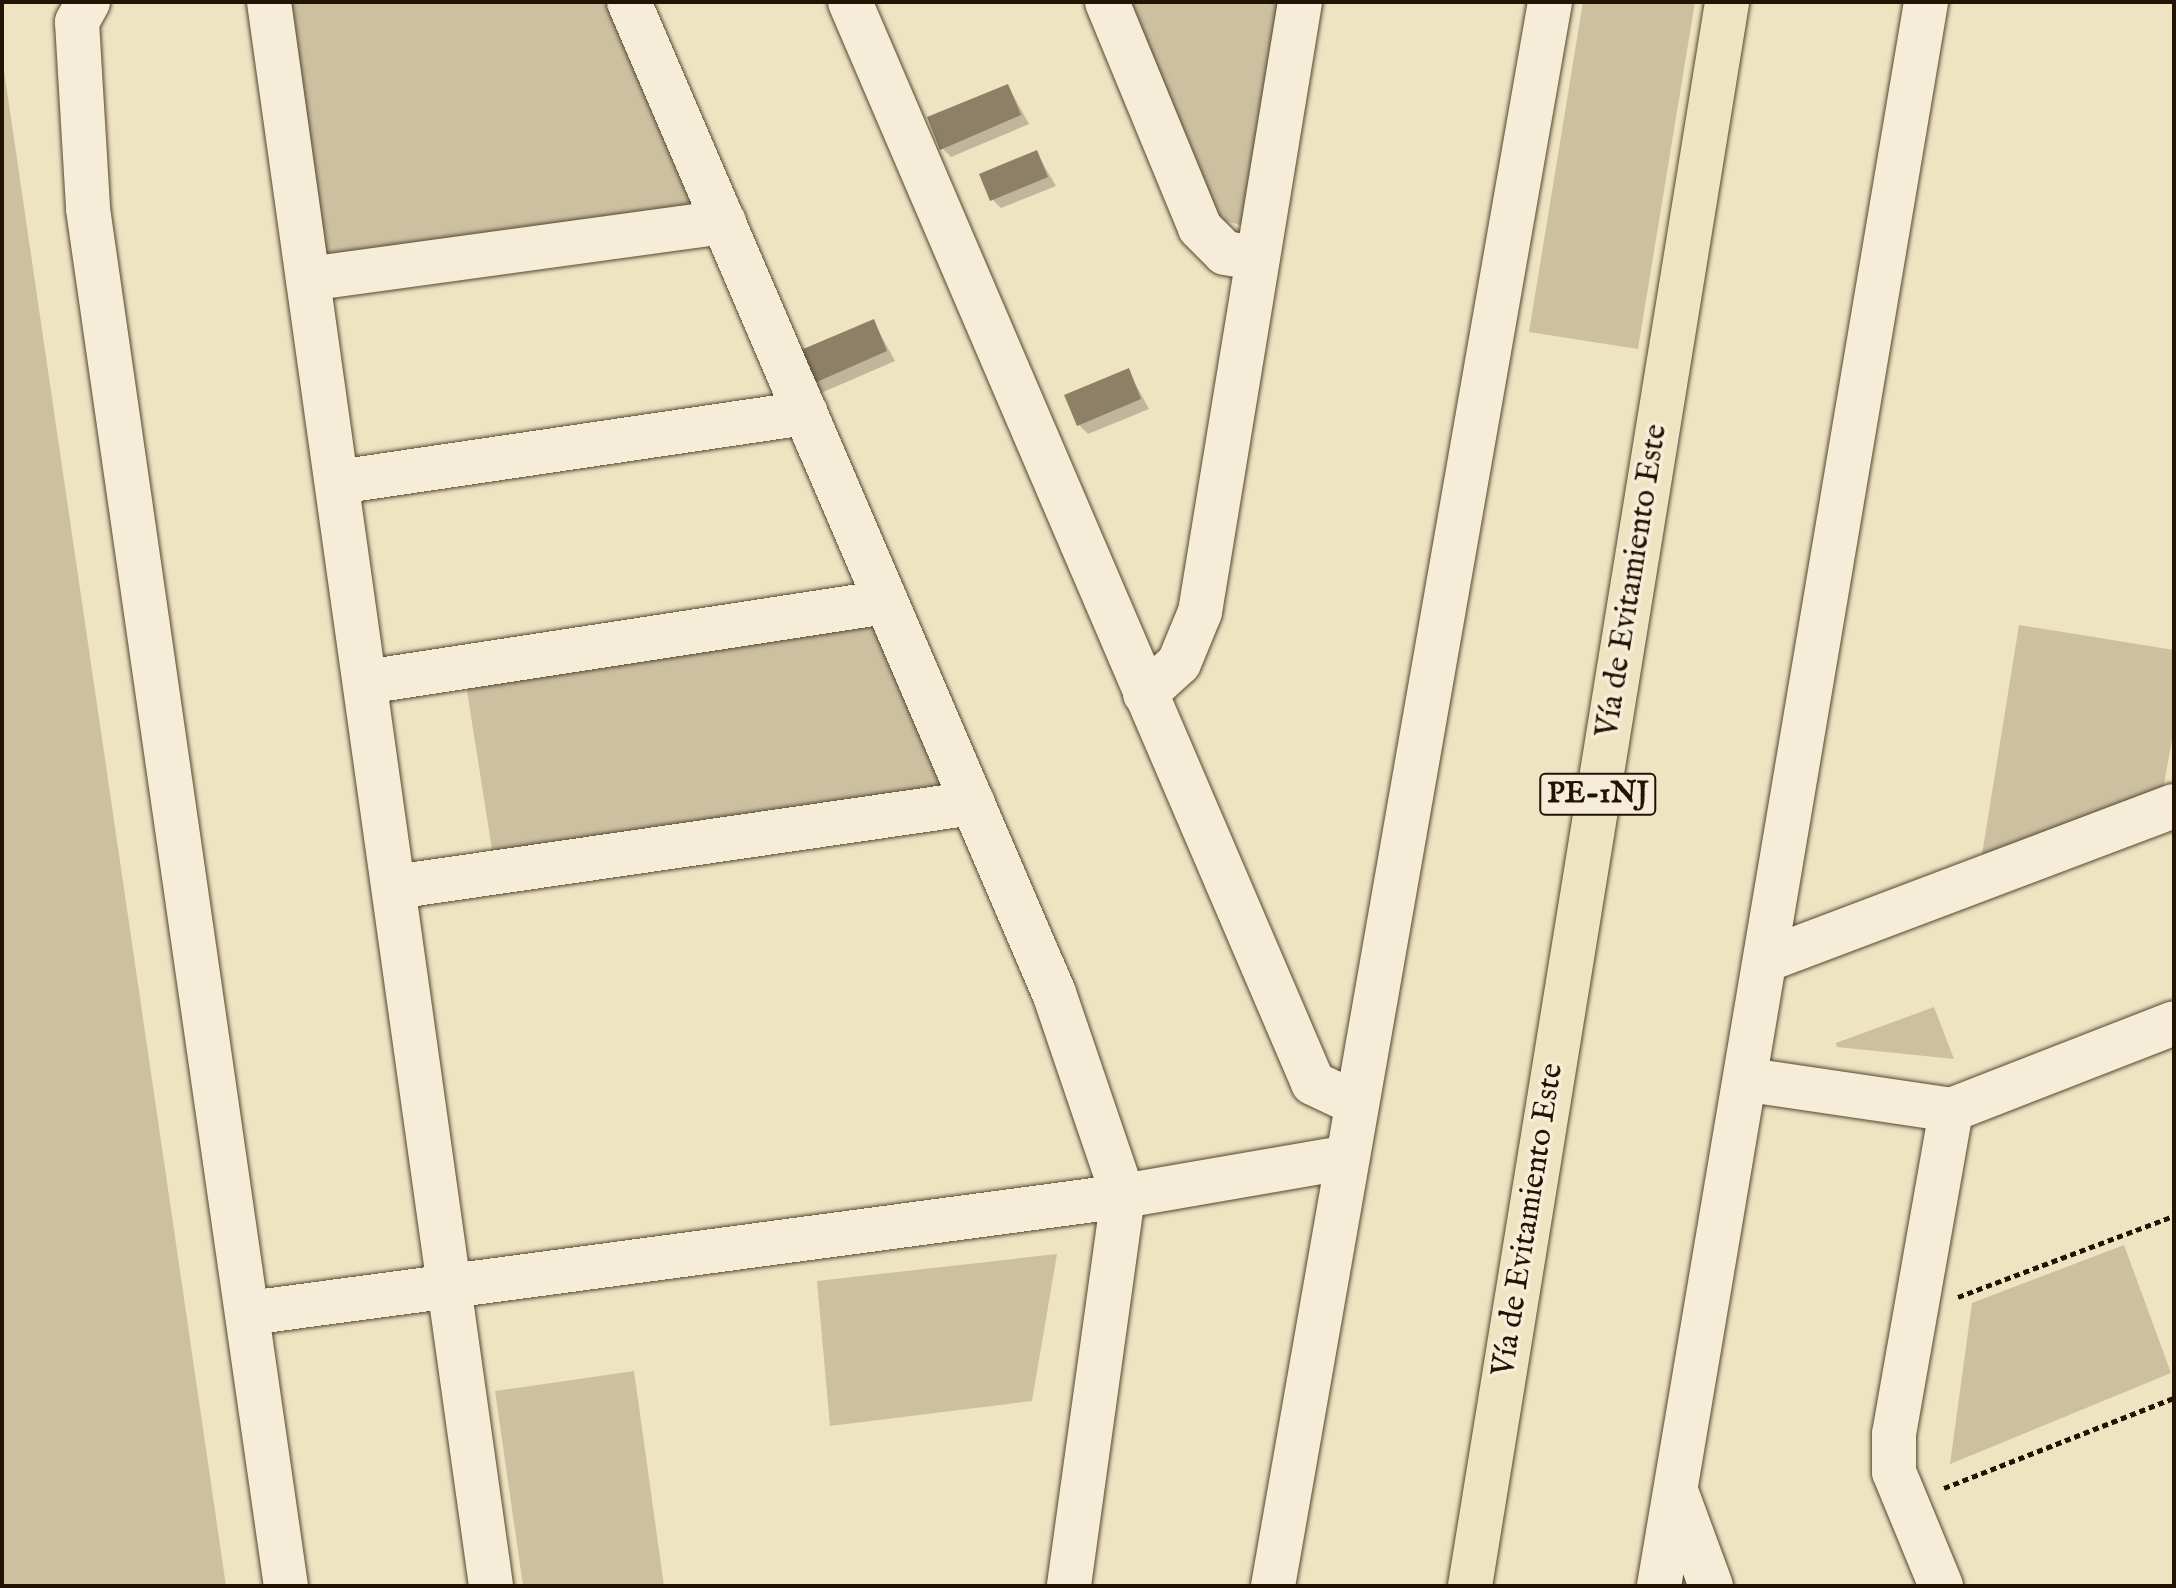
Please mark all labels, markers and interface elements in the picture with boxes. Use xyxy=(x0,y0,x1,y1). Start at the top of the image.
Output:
street label: Vía de Evitamiento Este xyxy=(1589,422,1677,740)
road number: PE-1NJ xyxy=(1538,768,1658,820)
street label: Vía de Evitamiento Este xyxy=(1485,1061,1573,1379)

